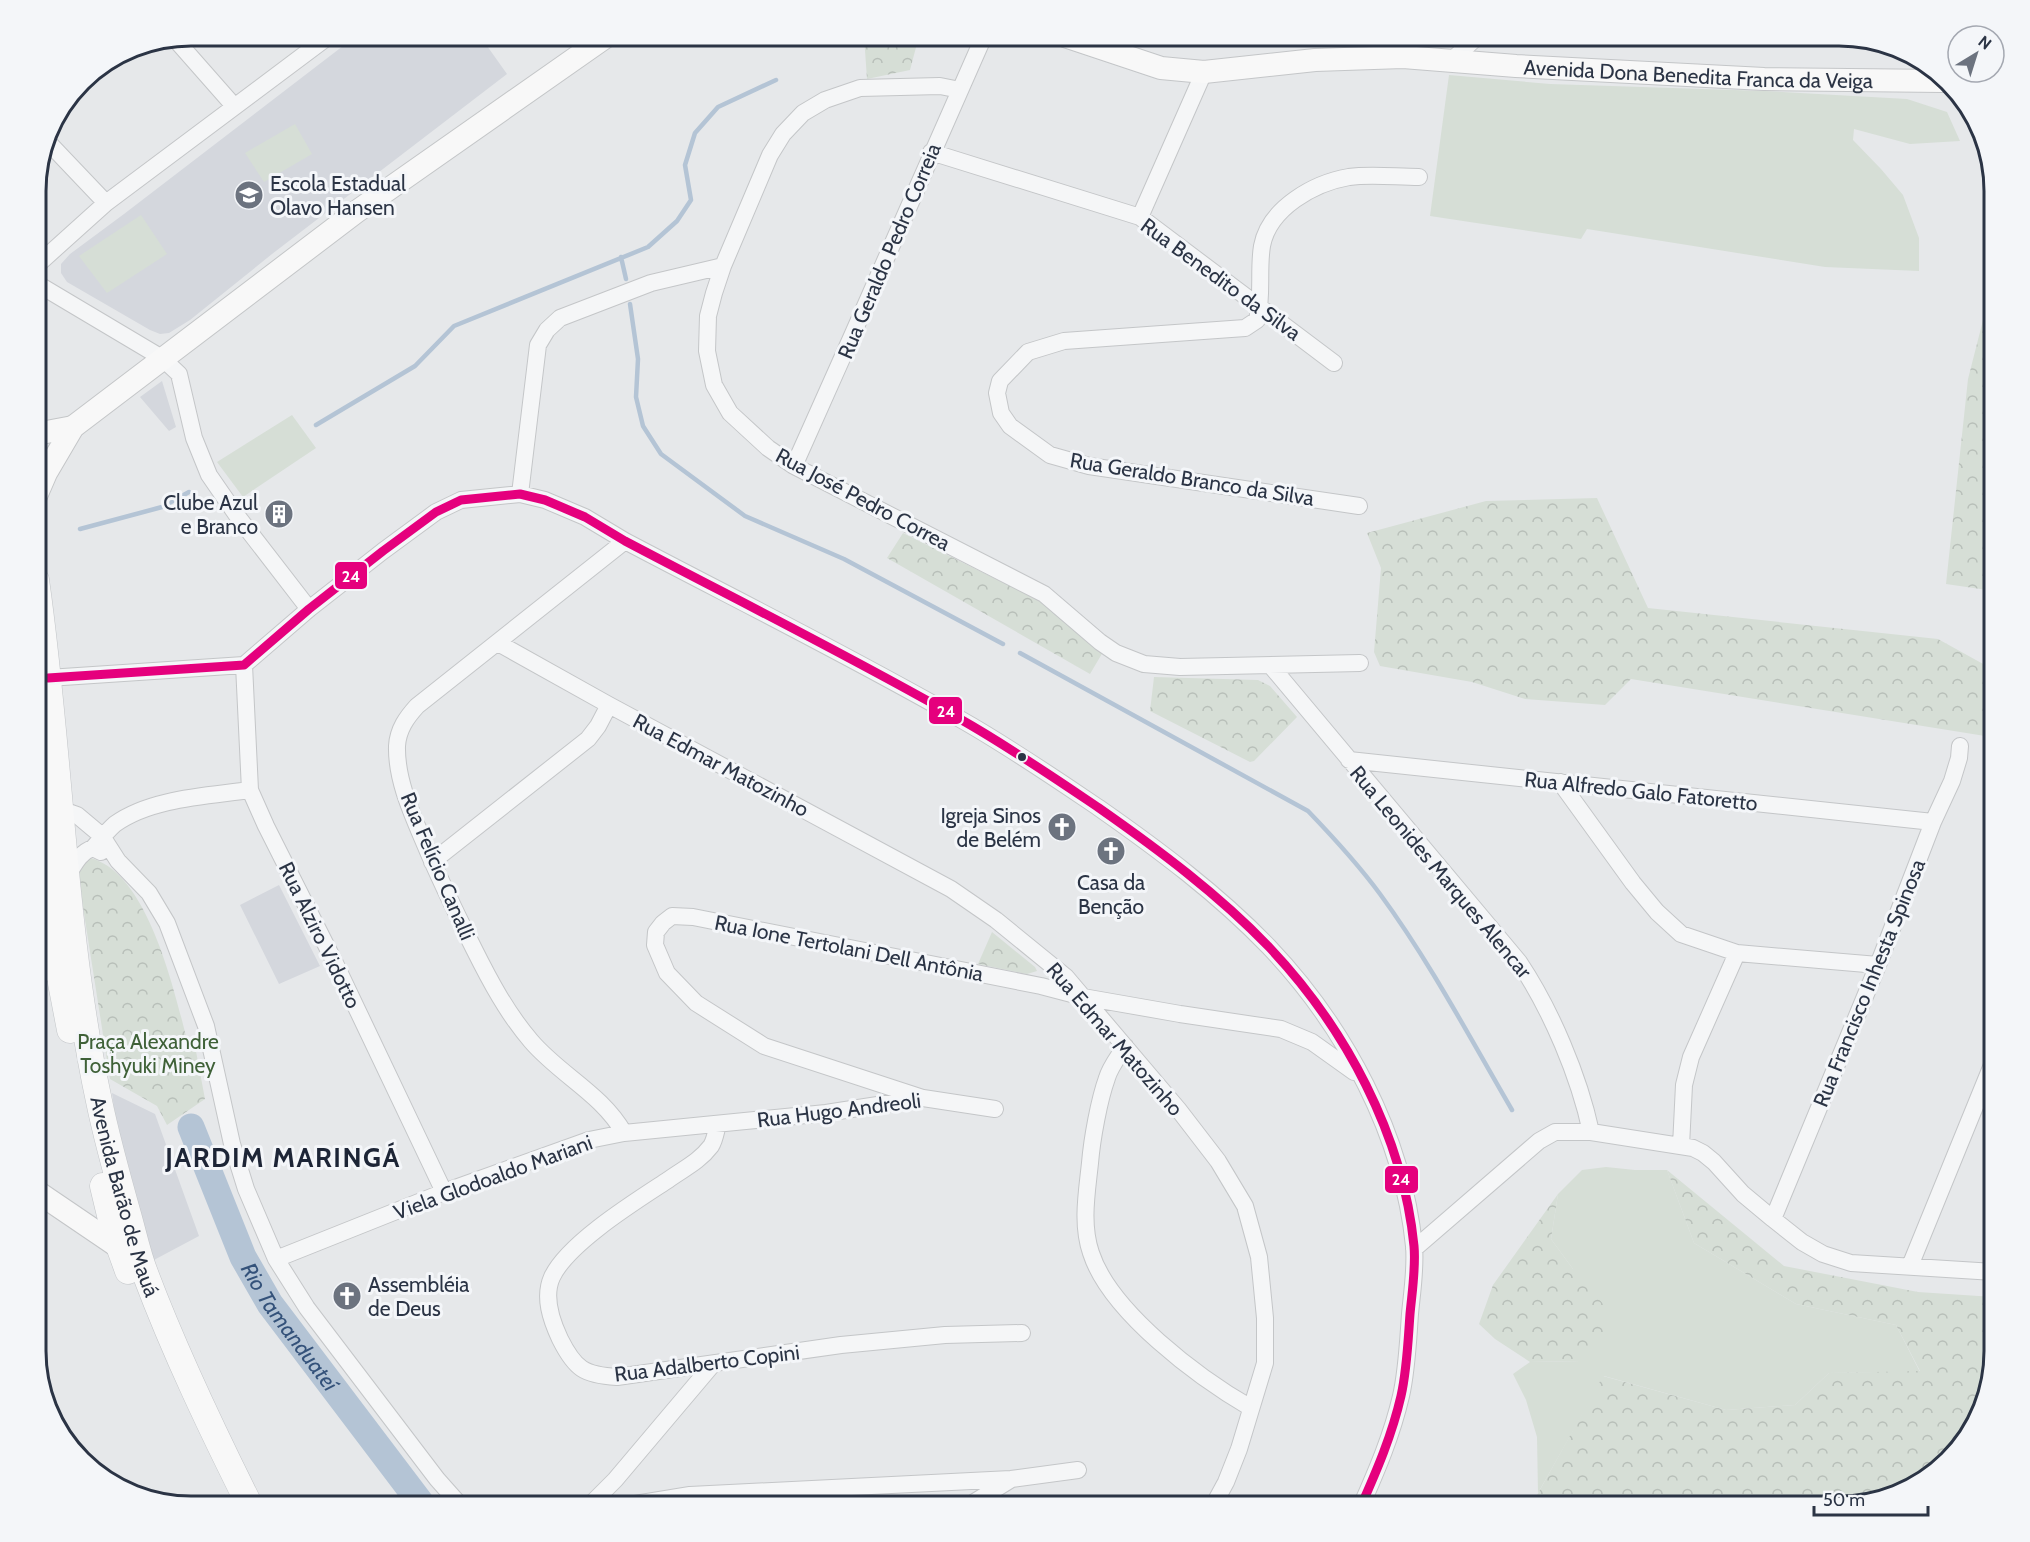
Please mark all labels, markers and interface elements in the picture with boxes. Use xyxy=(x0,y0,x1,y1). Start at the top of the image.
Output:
north arrow xyxy=(1946,24,2006,84)
text: N xyxy=(1975,32,1995,54)
street label: Avenida Dona Benedita Franca da Veiga xyxy=(1523,54,1873,93)
street label: Rua Geraldo Pedro Correia xyxy=(832,140,946,362)
place label: Escola Estadual Olavo Hansen xyxy=(270,171,406,220)
school or university icon: Escola Estadual Olavo Hansen xyxy=(233,179,265,211)
street label: Rua Benedito da Silva xyxy=(1136,213,1306,345)
street label: Rua José Pedro Correa xyxy=(772,442,954,556)
street label: Rua Geraldo Branco da Silva xyxy=(1068,447,1316,511)
place label: Clube Azul e Branco xyxy=(163,490,258,539)
building icon: Clube Azul e Branco xyxy=(263,498,295,530)
line badge: 24 xyxy=(334,561,368,590)
text: 24 xyxy=(342,567,360,586)
line badge: 24 xyxy=(928,696,963,725)
text: 24 xyxy=(937,702,955,721)
street label: Rua Edmar Matozinho xyxy=(629,708,813,822)
unlabelled marker xyxy=(1016,751,1028,763)
street label: Rua Leonides Marques Alencar xyxy=(1345,761,1537,984)
street label: Rua Alfredo Galo Fatoretto xyxy=(1523,766,1759,816)
street label: Rua Felício Canalli xyxy=(396,788,480,944)
place label: Igreja Sinos de Belém xyxy=(941,803,1041,852)
church icon: Igreja Sinos de Belém xyxy=(1046,811,1078,843)
church icon: Casa da Benção xyxy=(1095,835,1127,867)
street label: Rua Francisco Inhesta Spinosa xyxy=(1808,856,1930,1110)
street label: Rua Alziro Vidotto xyxy=(274,858,366,1012)
place label: Casa da Benção xyxy=(1077,870,1145,919)
street label: Rua Ione Tertolani Dell Antônia xyxy=(712,910,986,986)
street label: Rua Edmar Matozinho xyxy=(1042,957,1188,1121)
park label: Praça Alexandre Toshyuki Miney xyxy=(77,1029,219,1078)
street label: Rua Hugo Andreoli xyxy=(756,1088,922,1132)
street label: Avenida Barão de Mauá xyxy=(86,1094,165,1300)
street label: Viela Glodoaldo Mariani xyxy=(390,1129,596,1225)
district label: JARDIM MARINGÁ xyxy=(164,1141,401,1174)
line badge: 24 xyxy=(1384,1165,1419,1194)
text: 24 xyxy=(1392,1170,1410,1189)
water label: Rio Tamanduateí xyxy=(236,1258,345,1397)
place label: Assembléia de Deus xyxy=(368,1272,469,1321)
church icon: Assembléia de Deus xyxy=(331,1280,363,1312)
street label: Rua Adalberto Copini xyxy=(613,1339,801,1387)
scale bar xyxy=(1814,1479,1928,1517)
text: 50 m xyxy=(1823,1489,1865,1511)

